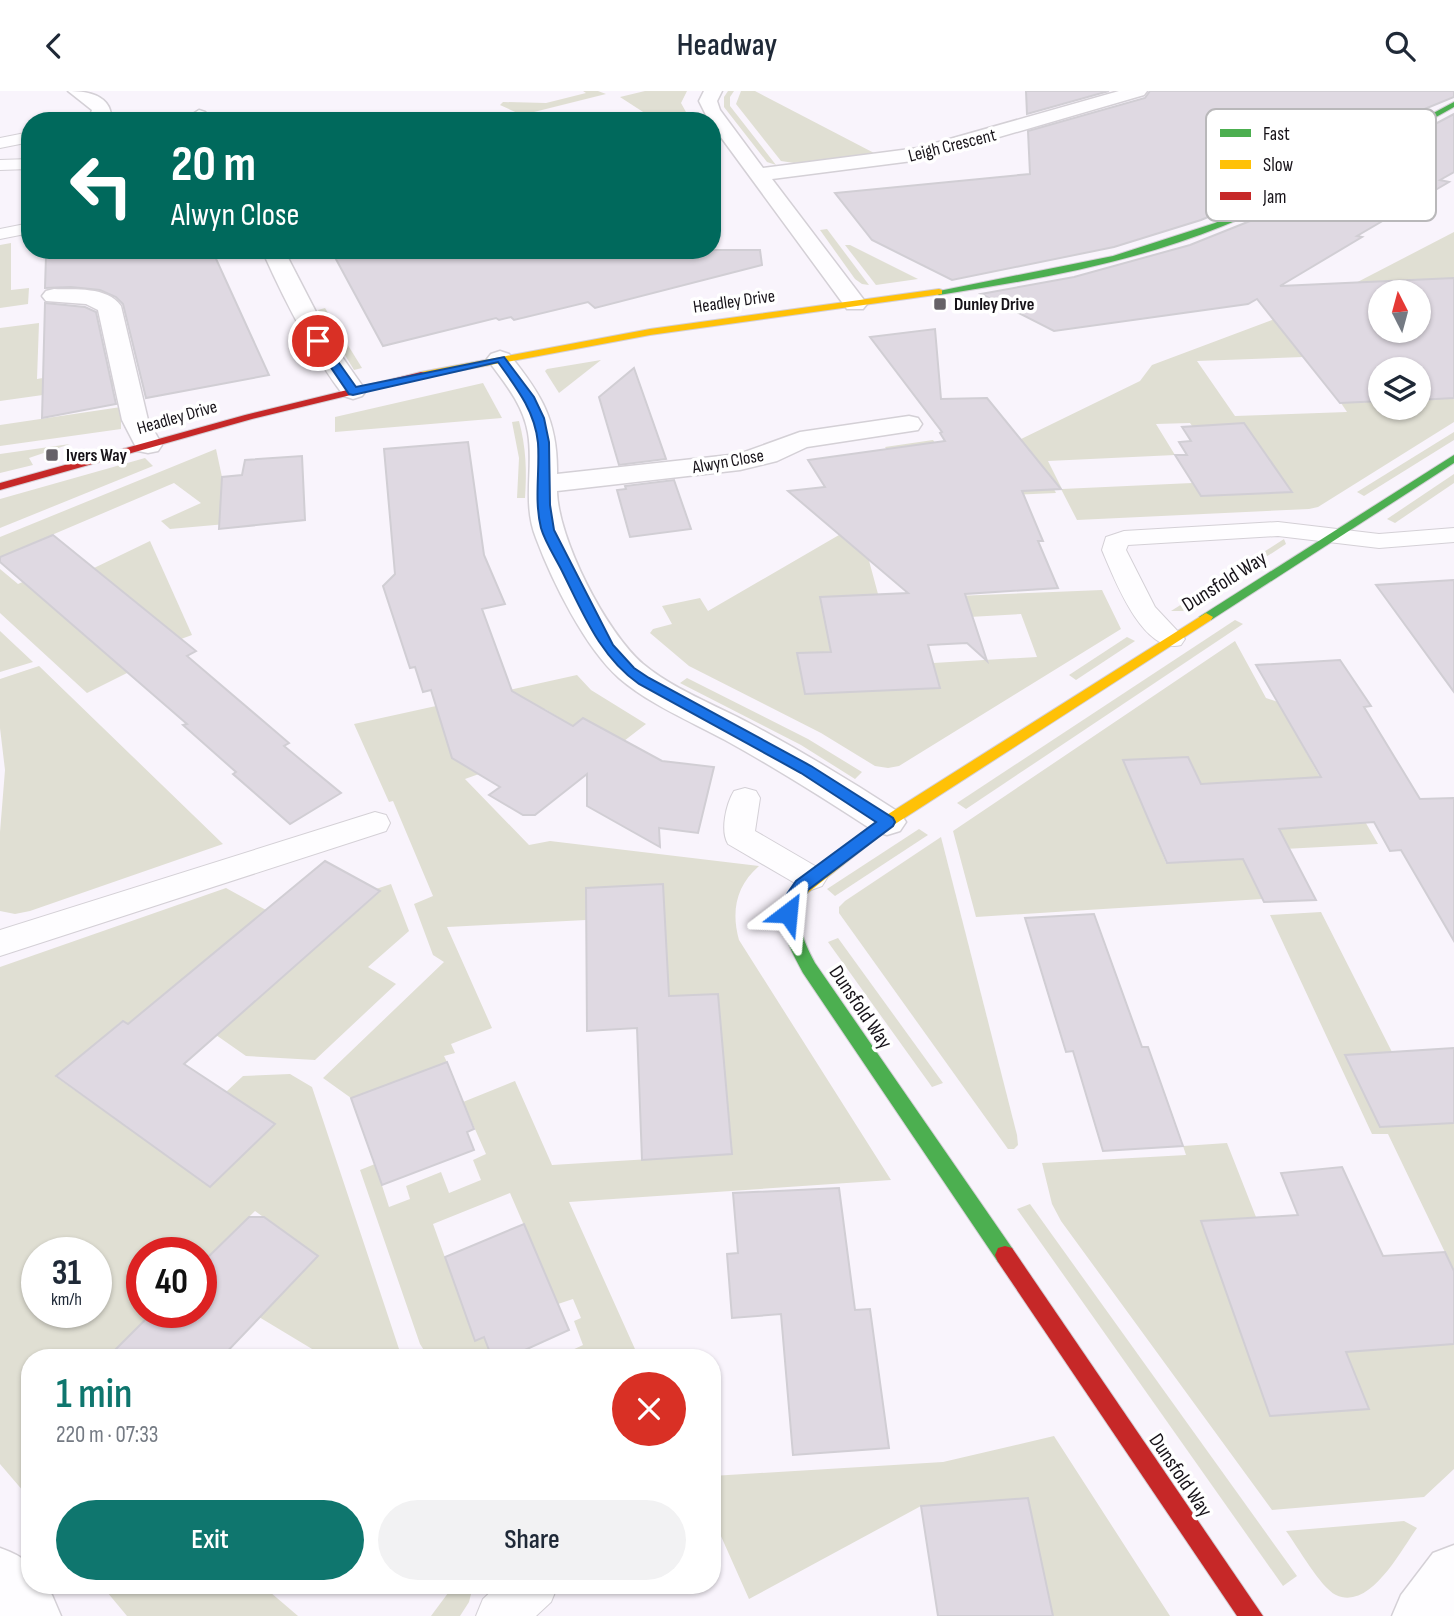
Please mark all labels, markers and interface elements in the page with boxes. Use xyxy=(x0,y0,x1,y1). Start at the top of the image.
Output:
text: Headway xyxy=(677,26,777,65)
icon: back xyxy=(35,27,73,65)
icon: search xyxy=(1381,27,1419,65)
legend xyxy=(1206,109,1436,221)
text: Fast xyxy=(1263,123,1290,146)
street label: Leigh Crescent xyxy=(906,124,999,167)
text: 20 m xyxy=(171,136,256,195)
icon: left xyxy=(56,140,147,231)
text: Slow xyxy=(1263,154,1293,177)
text: Jam xyxy=(1262,186,1286,209)
text: Alwyn Close xyxy=(171,196,299,235)
north arrow xyxy=(1368,280,1432,343)
map controls xyxy=(1368,280,1431,420)
street label: Headley Drive xyxy=(692,285,776,318)
place label: Dunley Drive xyxy=(954,294,1034,315)
marker: Dunley Drive xyxy=(932,296,948,312)
pin xyxy=(288,311,348,371)
icon: arrive xyxy=(299,322,337,360)
button: layers xyxy=(1368,357,1431,420)
street label: Headley Drive xyxy=(135,396,220,439)
place label: Ivers Way xyxy=(66,445,127,466)
street label: Alwyn Close xyxy=(690,445,765,478)
marker: Ivers Way xyxy=(44,447,60,463)
street label: Dunsfold Way xyxy=(1177,546,1271,617)
position arrow xyxy=(751,876,825,950)
street label: Dunsfold Way xyxy=(824,961,898,1054)
speed limit sign: 40 xyxy=(126,1237,217,1328)
text: 31 xyxy=(52,1252,81,1295)
text: km/h xyxy=(51,1289,82,1310)
text: 1 min xyxy=(56,1369,132,1420)
button: close xyxy=(612,1372,686,1446)
text: 220 m · 07:33 xyxy=(56,1421,158,1449)
street label: Dunsfold Way xyxy=(1144,1429,1218,1522)
button: Exit xyxy=(56,1500,364,1580)
button: Share xyxy=(378,1500,686,1580)

